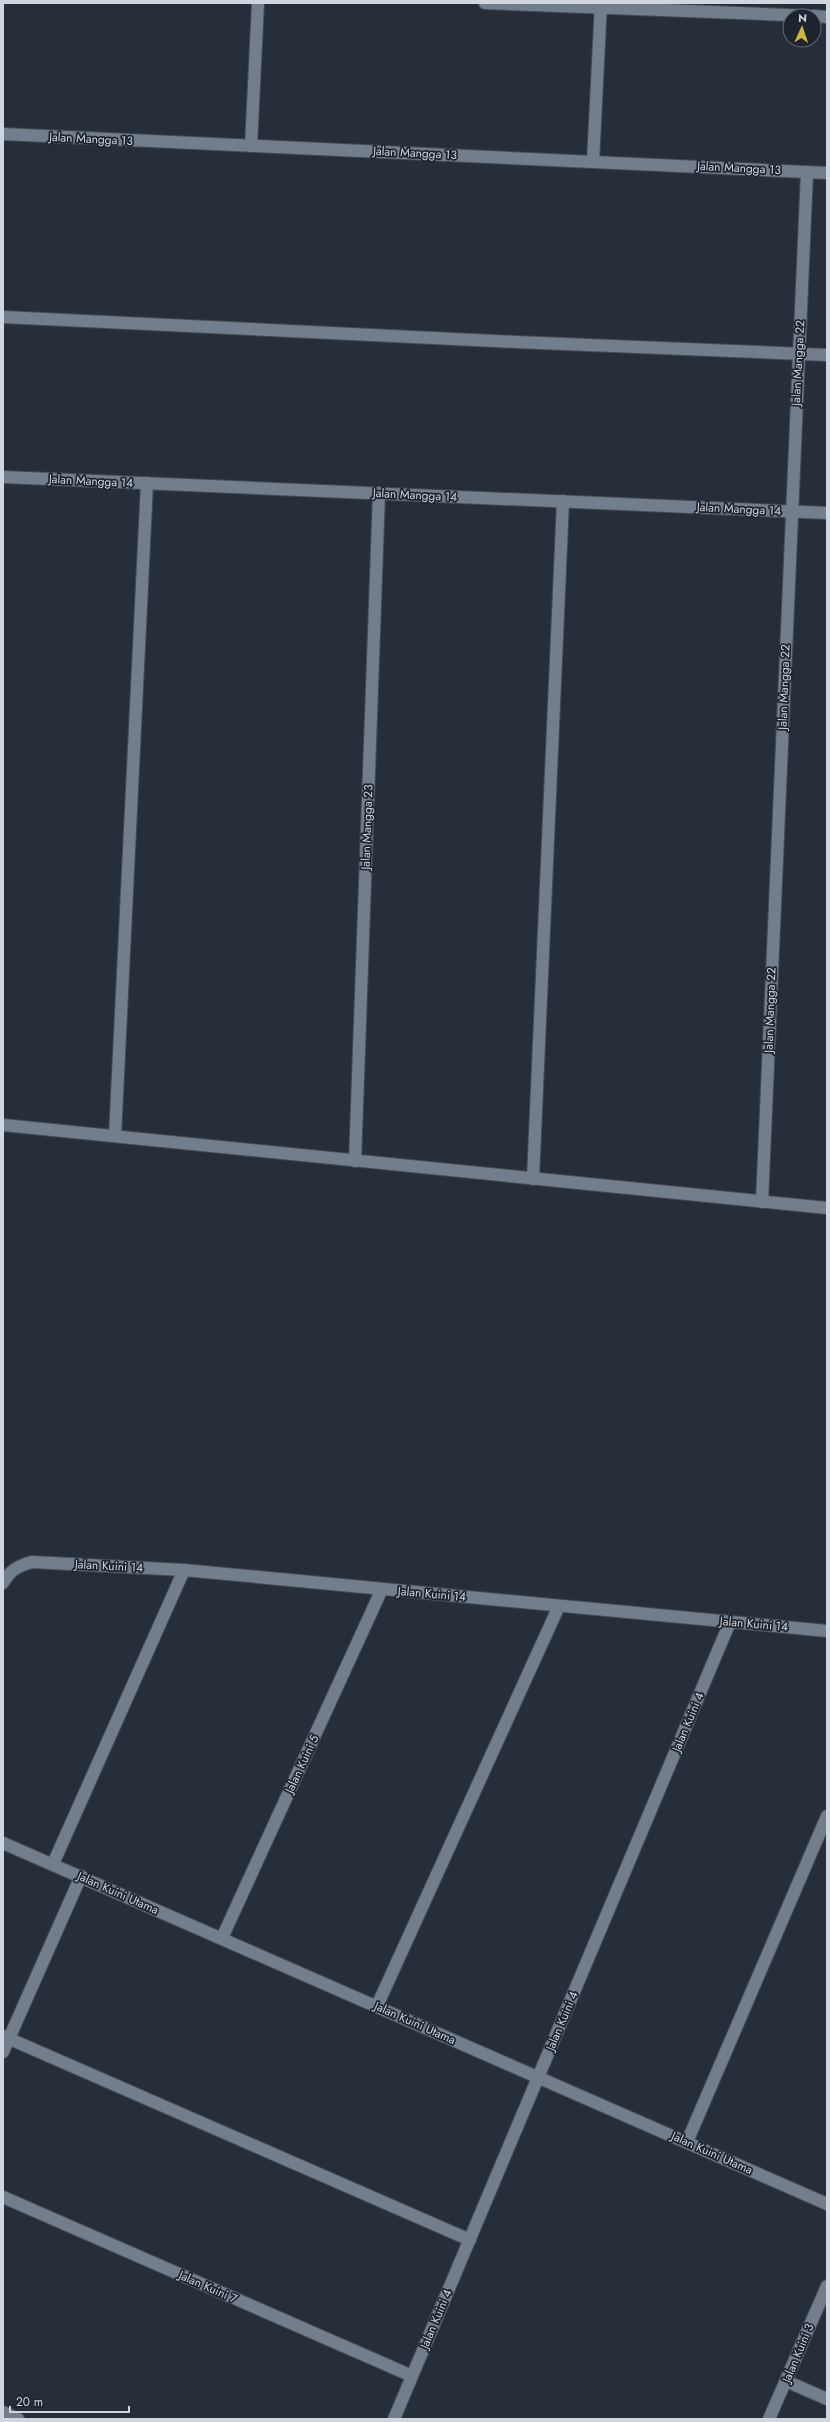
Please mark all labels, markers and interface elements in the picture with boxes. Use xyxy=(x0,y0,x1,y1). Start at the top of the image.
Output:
north arrow xyxy=(782,8,822,48)
text: N xyxy=(798,10,807,26)
street label: Jalan Mangga 13 xyxy=(47,128,134,150)
street label: Jalan Mangga 13 xyxy=(371,142,458,164)
street label: Jalan Mangga 13 xyxy=(695,157,782,179)
street label: Jalan Mangga 22 xyxy=(787,320,809,408)
street label: Jalan Mangga 14 xyxy=(46,470,134,492)
street label: Jalan Mangga 14 xyxy=(370,484,458,506)
street label: Jalan Mangga 14 xyxy=(694,498,782,520)
street label: Jalan Mangga 22 xyxy=(773,644,794,732)
street label: Jalan Mangga 23 xyxy=(356,784,377,872)
street label: Jalan Mangga 22 xyxy=(759,967,780,1055)
street label: Jalan Kuini 14 xyxy=(72,1555,144,1577)
street label: Jalan Kuini 14 xyxy=(395,1582,467,1606)
street label: Jalan Kuini 14 xyxy=(717,1612,789,1636)
street label: Jalan Kuini 4 xyxy=(667,1690,709,1756)
street label: Jalan Kuini 5 xyxy=(280,1732,324,1798)
street label: Jalan Kuini Utama xyxy=(73,1866,162,1919)
street label: Jalan Kuini 4 xyxy=(541,1989,583,2055)
street label: Jalan Kuini Utama xyxy=(370,1996,459,2049)
street label: Jalan Kuini Utama xyxy=(667,2126,756,2179)
street label: Jalan Kuini 7 xyxy=(174,2265,241,2308)
street label: Jalan Kuini 4 xyxy=(415,2287,457,2353)
street label: Jalan Kuini 3 xyxy=(777,2320,819,2387)
scale bar xyxy=(10,2388,129,2414)
text: 20 m xyxy=(16,2393,43,2411)

